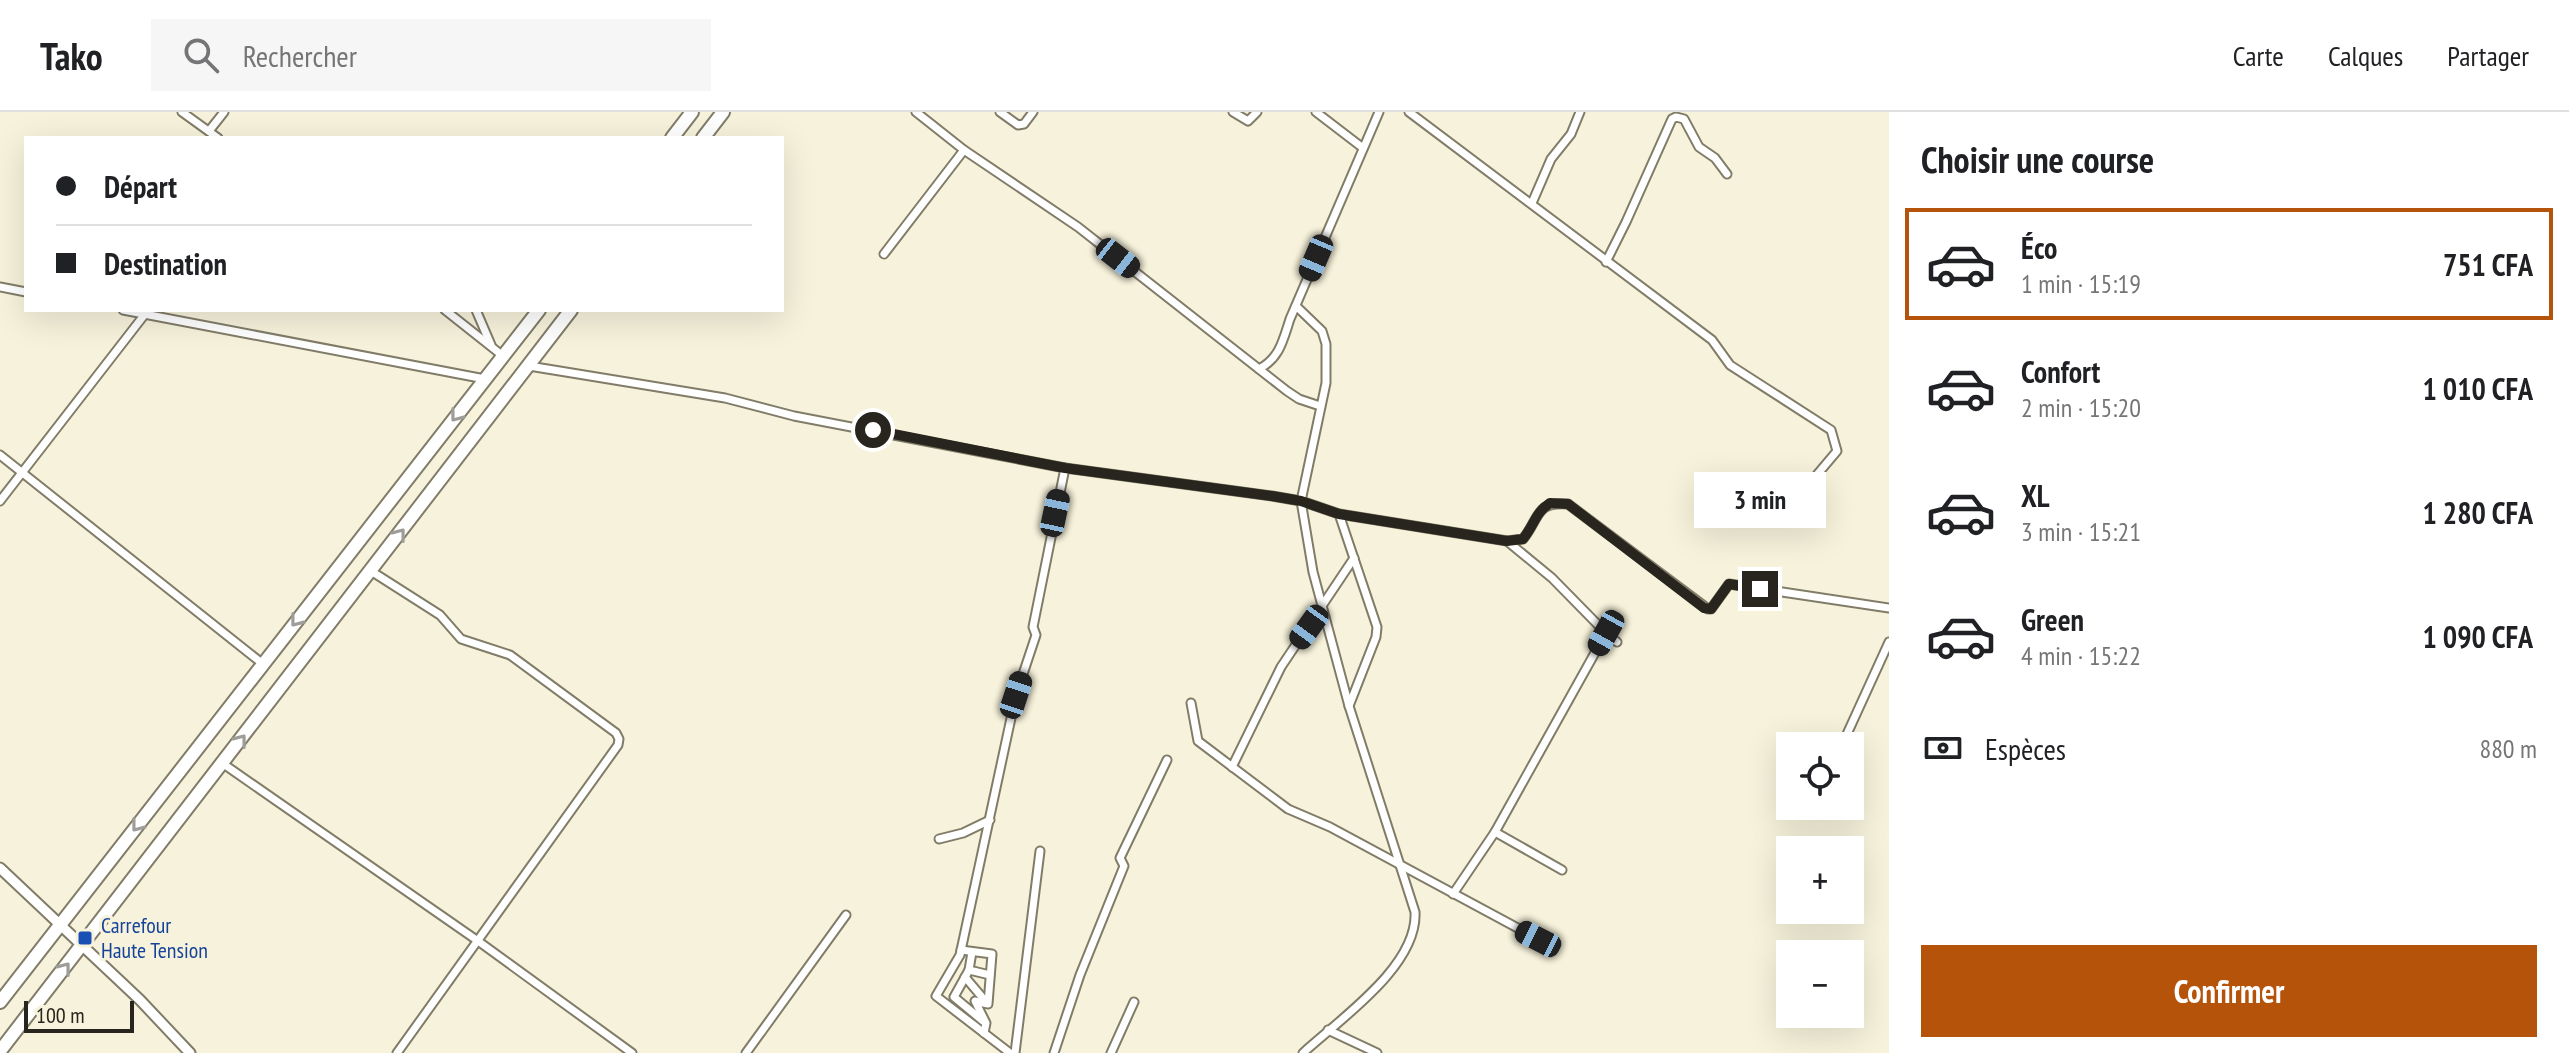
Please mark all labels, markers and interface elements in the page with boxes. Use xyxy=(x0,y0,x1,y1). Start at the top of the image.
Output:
search box xyxy=(151,19,711,91)
text: Tako xyxy=(40,31,103,80)
icon: search xyxy=(179,33,223,77)
text: Rechercher xyxy=(243,36,357,75)
text: Carte xyxy=(2233,37,2284,74)
text: Calques xyxy=(2328,37,2403,74)
text: Partager xyxy=(2447,37,2529,74)
text: Choisir une course xyxy=(1921,136,2154,183)
text: Départ xyxy=(104,167,177,206)
icon: car xyxy=(1925,228,1997,300)
text: Éco xyxy=(2021,228,2057,267)
car xyxy=(1296,231,1336,285)
car xyxy=(1092,234,1144,282)
text: Destination xyxy=(104,244,227,283)
text: 751 CFA xyxy=(2443,245,2533,284)
text: 1 min · 15:19 xyxy=(2021,267,2141,300)
icon: car xyxy=(1925,352,1997,424)
text: Confort xyxy=(2021,352,2100,391)
text: 1 010 CFA xyxy=(2422,369,2533,408)
text: 2 min · 15:20 xyxy=(2021,391,2141,424)
one-way arrow xyxy=(452,407,466,422)
route start xyxy=(855,412,891,448)
callout: 3 min xyxy=(1694,473,1826,529)
icon: car xyxy=(1925,476,1997,548)
text: XL xyxy=(2021,476,2050,515)
text: 3 min xyxy=(1734,483,1786,516)
car xyxy=(1038,487,1072,539)
text: 1 280 CFA xyxy=(2422,493,2533,532)
text: 3 min · 15:21 xyxy=(2021,515,2141,548)
one-way arrow xyxy=(390,528,404,543)
route end xyxy=(1742,571,1778,607)
icon: car xyxy=(1925,600,1997,672)
text: Green xyxy=(2021,600,2084,639)
car xyxy=(1285,601,1333,653)
car xyxy=(1584,606,1628,660)
one-way arrow xyxy=(292,612,306,627)
text: 1 090 CFA xyxy=(2422,617,2533,656)
text: 4 min · 15:22 xyxy=(2021,639,2141,672)
car xyxy=(997,668,1035,722)
icon: cash xyxy=(1921,726,1965,770)
text: Espèces xyxy=(1985,729,2066,768)
map controls xyxy=(1776,732,1864,1028)
button: locate xyxy=(1776,732,1864,820)
text: 880 m xyxy=(2479,732,2537,765)
one-way arrow xyxy=(231,734,245,748)
one-way arrow xyxy=(132,817,146,832)
button: + xyxy=(1776,836,1864,924)
place label: Carrefour Haute Tension xyxy=(101,911,208,964)
car xyxy=(1511,917,1565,961)
marker: Carrefour Haute Tension xyxy=(76,929,94,947)
button: − xyxy=(1776,940,1864,1028)
button: Confirmer xyxy=(1921,945,2537,1037)
one-way arrow xyxy=(55,962,69,976)
scale bar xyxy=(24,997,134,1033)
text: 100 m xyxy=(36,1001,85,1029)

